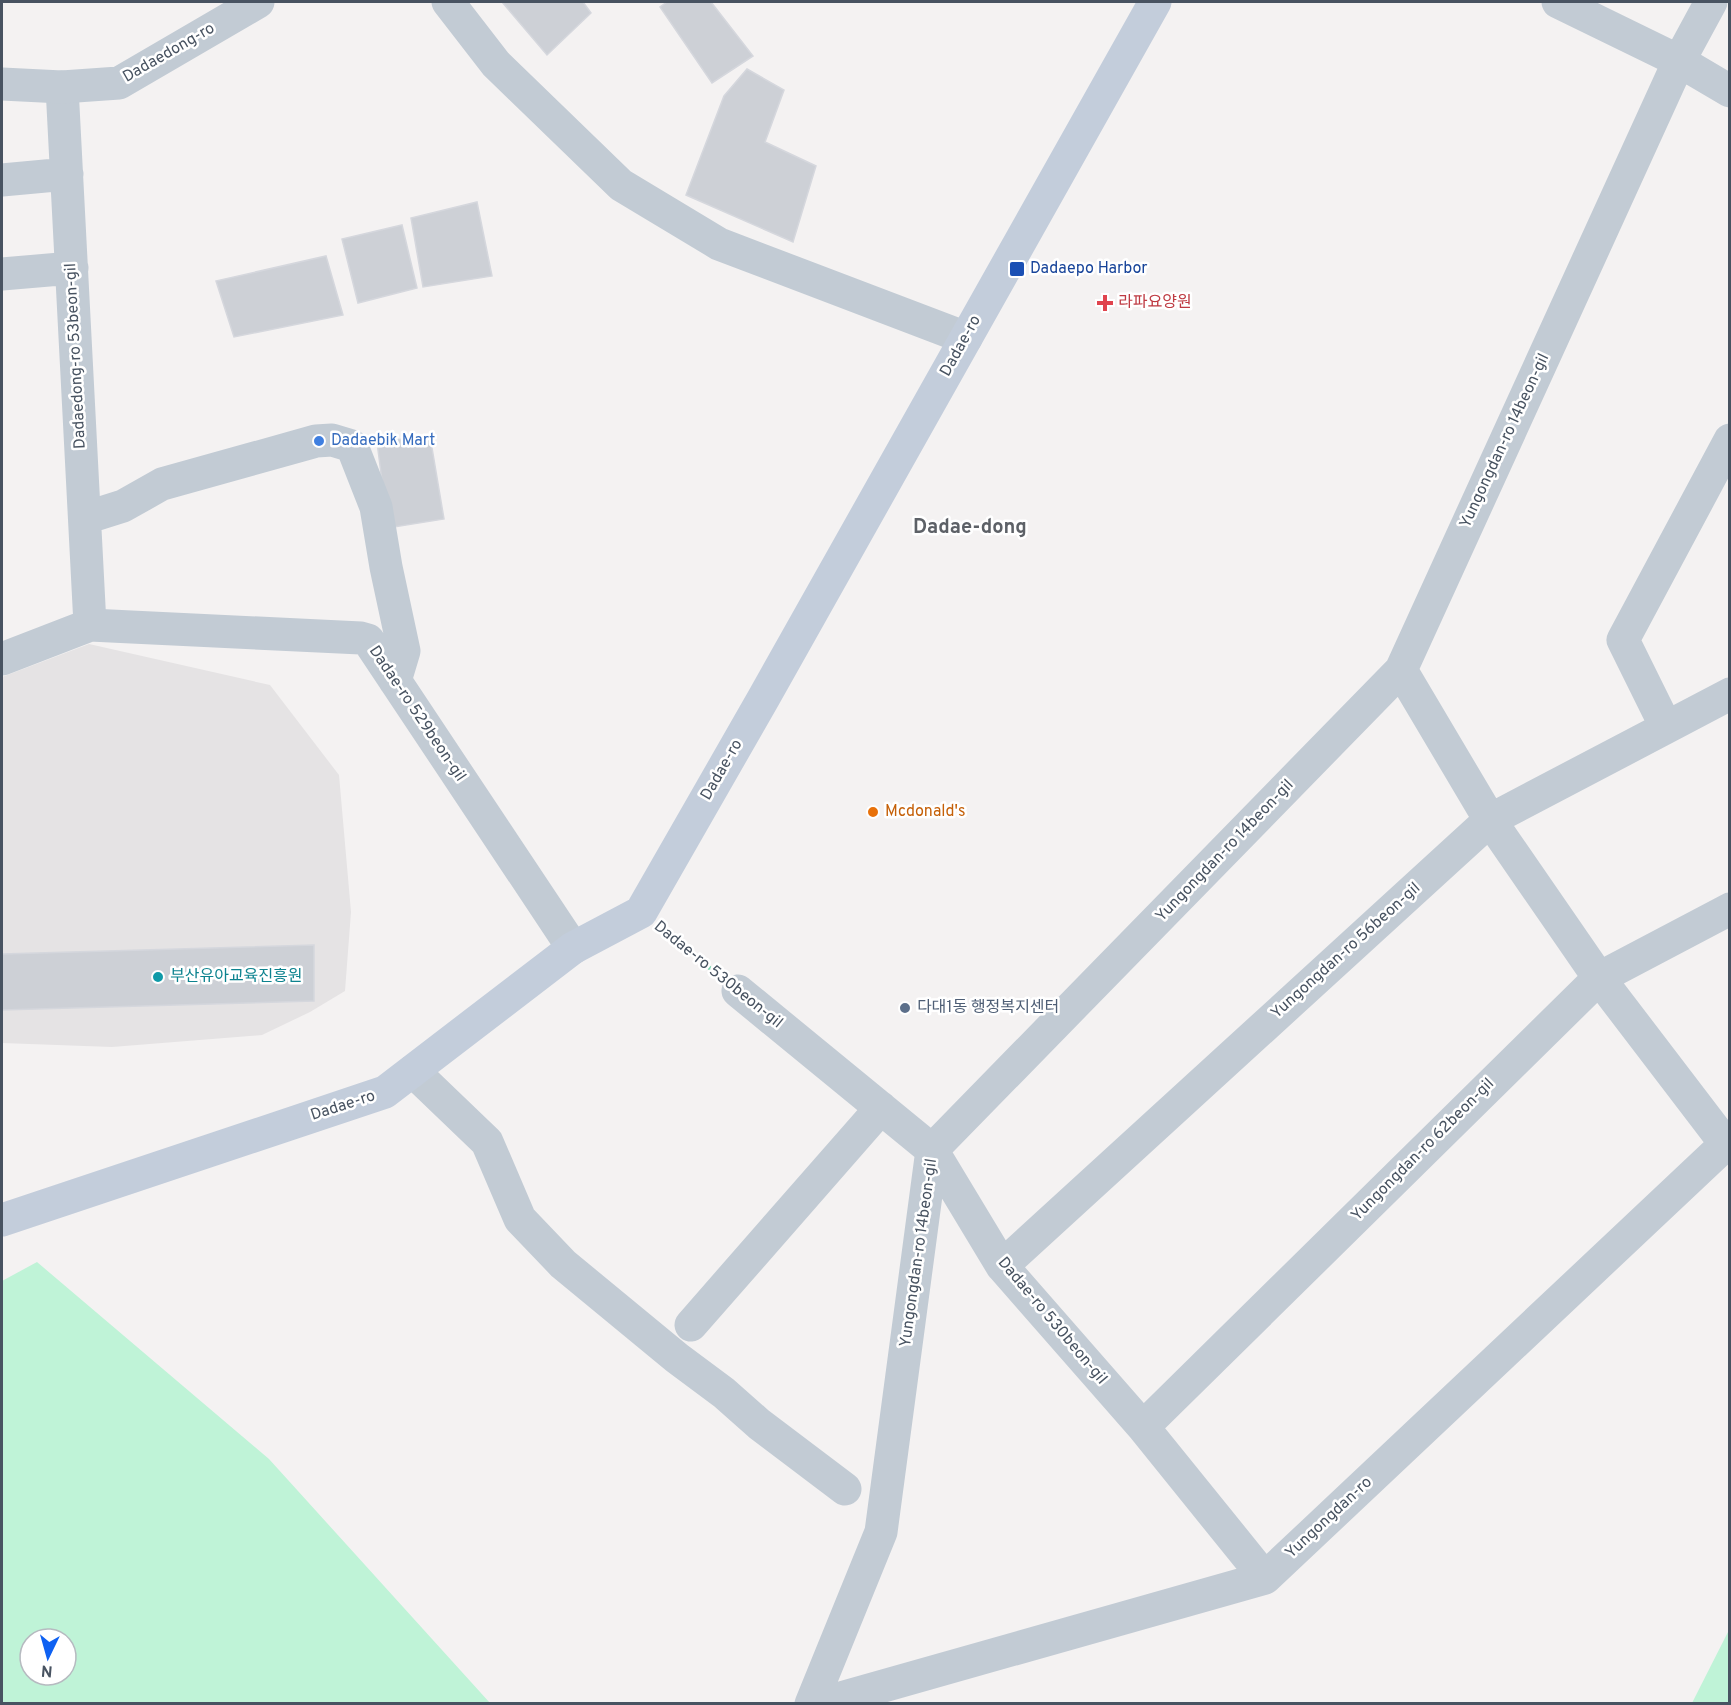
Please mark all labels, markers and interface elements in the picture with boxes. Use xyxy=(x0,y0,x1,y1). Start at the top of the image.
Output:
street label: Dadaedong-ro xyxy=(119,19,219,87)
place label: Dadaepo Harbor xyxy=(1030,259,1148,279)
marker: Dadaepo Harbor xyxy=(1008,260,1026,278)
street label: Dadaedong-ro 53beon-gil xyxy=(61,263,91,449)
place label: 라파요양원 xyxy=(1118,293,1192,313)
marker: 라파요양원 xyxy=(1096,294,1114,312)
street label: Dadae-ro xyxy=(936,312,986,380)
street label: Yungongdan-ro 14beon-gil xyxy=(1456,351,1554,531)
place label: Dadaebik Mart xyxy=(331,431,435,451)
marker: Dadaebik Mart xyxy=(312,434,326,448)
district label: Dadae-dong xyxy=(913,515,1027,541)
street label: Dadae-ro 529beon-gil xyxy=(364,642,470,786)
street label: Dadae-ro xyxy=(697,736,747,804)
street label: Yungongdan-ro 14beon-gil xyxy=(1152,776,1298,926)
place label: Mcdonald's xyxy=(885,802,965,822)
marker: Mcdonald's xyxy=(866,805,880,819)
street label: Yungongdan-ro 56beon-gil xyxy=(1267,879,1425,1023)
street label: Dadae-ro 530beon-gil xyxy=(650,917,786,1033)
place label: 부산유아교육진흥원 xyxy=(170,967,302,987)
marker: 부산유아교육진흥원 xyxy=(151,970,165,984)
place label: 다대1동 행정복지센터 xyxy=(917,998,1059,1018)
marker: 다대1동 행정복지센터 xyxy=(898,1001,912,1015)
street label: Yungongdan-ro 62beon-gil xyxy=(1347,1074,1499,1226)
street label: Dadae-ro xyxy=(308,1086,378,1126)
street label: Yungongdan-ro 14beon-gil xyxy=(896,1157,942,1349)
street label: Dadae-ro 530beon-gil xyxy=(993,1253,1111,1389)
street label: Yungongdan-ro xyxy=(1282,1473,1377,1563)
north arrow xyxy=(18,1627,78,1687)
text: N xyxy=(40,1659,53,1680)

